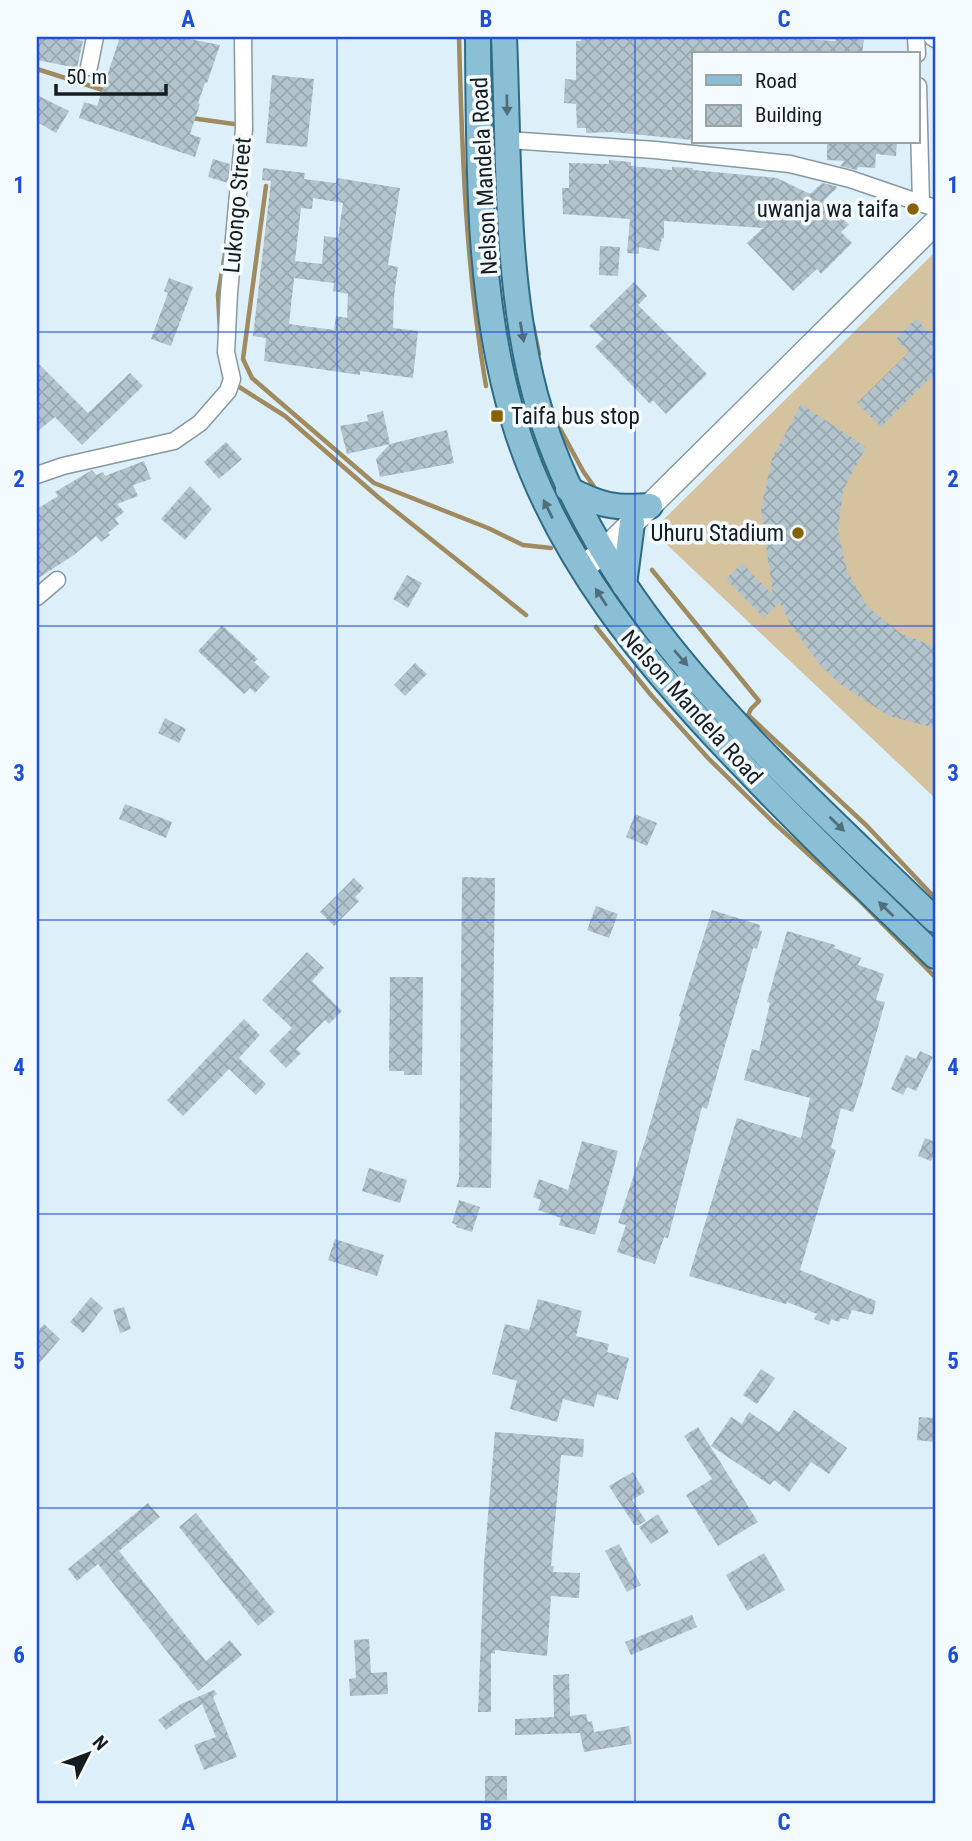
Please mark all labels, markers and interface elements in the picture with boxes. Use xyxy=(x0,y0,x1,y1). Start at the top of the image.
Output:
text: A xyxy=(181,6,195,33)
text: B xyxy=(480,6,492,33)
text: C xyxy=(777,6,791,33)
scale bar xyxy=(56,52,166,96)
legend xyxy=(692,52,920,144)
text: 50 m xyxy=(66,65,107,89)
text: Road xyxy=(755,69,797,93)
street label: Nelson Mandela Road xyxy=(466,76,503,276)
one-way arrow xyxy=(501,94,513,116)
text: Building xyxy=(755,103,822,127)
street label: Lukongo Street xyxy=(218,136,257,274)
text: 1 xyxy=(13,172,25,199)
text: 1 xyxy=(947,172,959,199)
place label: uwanja wa taifa xyxy=(757,196,899,223)
marker: uwanja wa taifa xyxy=(905,201,921,217)
one-way arrow xyxy=(517,321,528,343)
place label: Taifa bus stop xyxy=(511,403,640,430)
marker: Taifa bus stop xyxy=(489,408,505,424)
text: 2 xyxy=(13,466,25,493)
text: 2 xyxy=(947,466,959,493)
one-way arrow xyxy=(542,499,553,519)
place label: Uhuru Stadium xyxy=(651,520,784,547)
marker: Uhuru Stadium xyxy=(790,525,806,541)
one-way arrow xyxy=(594,588,607,607)
street label: Nelson Mandela Road xyxy=(615,625,768,790)
one-way arrow xyxy=(673,650,688,667)
text: 3 xyxy=(13,760,25,787)
text: 3 xyxy=(947,760,959,787)
one-way arrow xyxy=(828,815,845,831)
one-way arrow xyxy=(878,901,895,917)
text: 4 xyxy=(13,1054,25,1081)
text: 4 xyxy=(947,1054,959,1081)
text: 5 xyxy=(13,1348,25,1375)
text: 5 xyxy=(947,1348,959,1375)
text: 6 xyxy=(13,1642,25,1669)
text: 6 xyxy=(947,1642,959,1669)
north arrow xyxy=(52,1718,122,1788)
text: N xyxy=(88,1731,113,1755)
text: A xyxy=(181,1809,195,1836)
text: B xyxy=(480,1809,492,1836)
text: C xyxy=(777,1809,791,1836)

